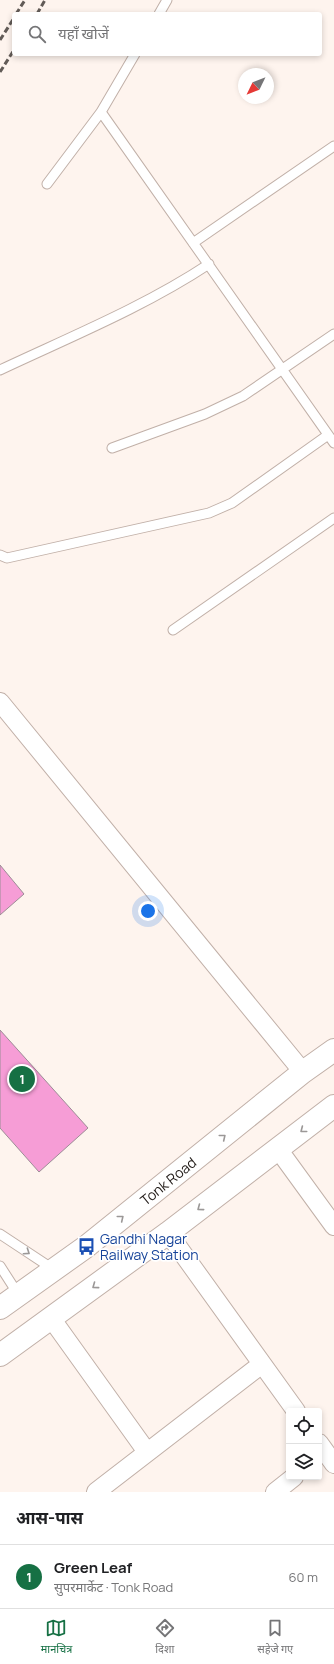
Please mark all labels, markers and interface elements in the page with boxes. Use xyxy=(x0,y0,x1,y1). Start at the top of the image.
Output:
search box xyxy=(12,12,322,56)
icon: search xyxy=(26,23,48,45)
text: यहाँ खोजें xyxy=(58,23,109,44)
north arrow xyxy=(238,68,274,104)
your location xyxy=(138,901,158,921)
pin: 1 xyxy=(9,1064,35,1094)
one-way arrow xyxy=(301,1125,308,1132)
one-way arrow xyxy=(218,1134,225,1141)
street label: Tonk Road xyxy=(136,1153,200,1209)
one-way arrow xyxy=(197,1204,204,1211)
one-way arrow xyxy=(117,1216,124,1223)
place label: Gandhi Nagar Railway Station xyxy=(100,1229,199,1264)
bus stop icon: Gandhi Nagar Railway Station xyxy=(77,1236,97,1256)
one-way arrow xyxy=(23,1247,30,1254)
one-way arrow xyxy=(93,1281,100,1288)
map controls xyxy=(286,1408,322,1480)
button: locate xyxy=(286,1408,322,1444)
button: layers xyxy=(286,1444,322,1480)
text: आस-पास xyxy=(16,1506,83,1529)
text: Green Leaf xyxy=(54,1557,132,1578)
text: 1 xyxy=(26,1568,32,1586)
text: 60 m xyxy=(288,1568,318,1586)
text: सुपरमार्केट · Tonk Road xyxy=(54,1578,173,1596)
tab: मानचित्र xyxy=(41,1617,72,1657)
tab: दिशा xyxy=(154,1617,176,1657)
tab: सहेजे गए xyxy=(257,1617,293,1657)

